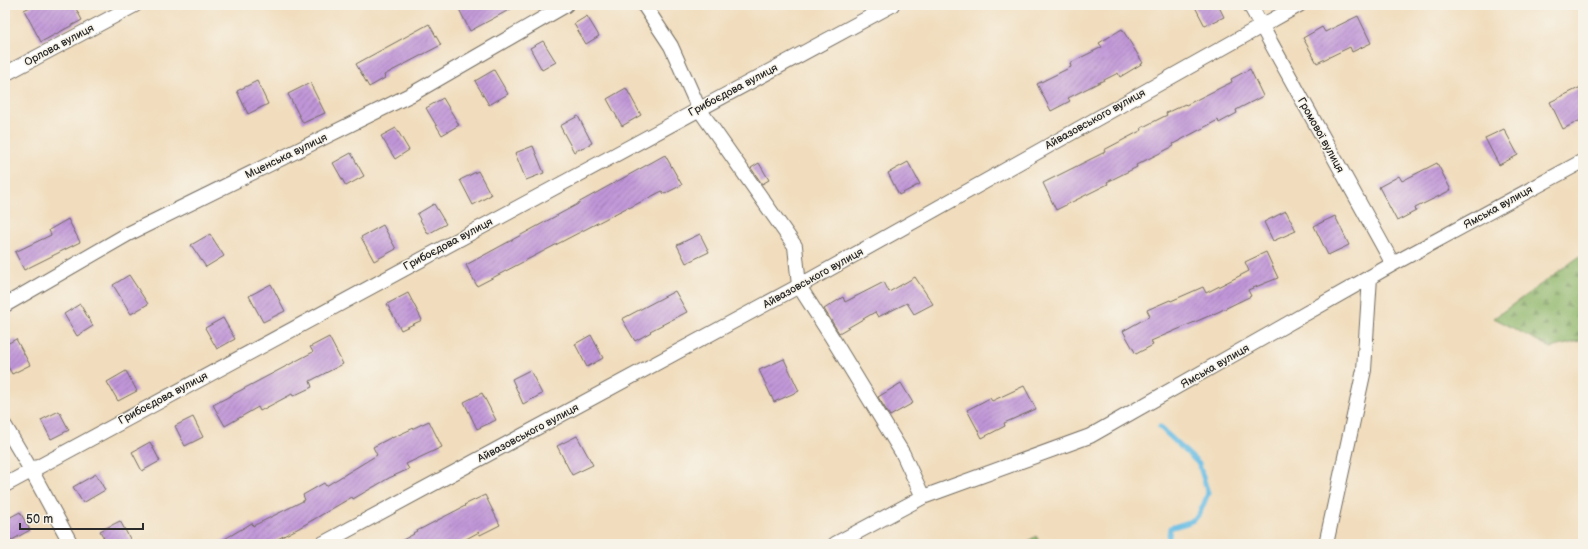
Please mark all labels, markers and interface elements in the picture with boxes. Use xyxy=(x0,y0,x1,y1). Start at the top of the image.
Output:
street label: Орлова вулиця xyxy=(22,21,96,69)
street label: Грибоєдова вулиця xyxy=(686,61,780,119)
street label: Айвазовського вулиця xyxy=(1042,86,1147,153)
street label: Громової вулиця xyxy=(1295,95,1347,175)
street label: Мценська вулиця xyxy=(243,130,329,182)
street label: Ямська вулиця xyxy=(1461,183,1535,231)
street label: Грибоєдова вулиця xyxy=(401,215,495,273)
street label: Айвазовського вулиця xyxy=(760,245,865,312)
street label: Ямська вулиця xyxy=(1179,341,1251,391)
street label: Грибоєдова вулиця xyxy=(116,369,210,427)
street label: Айвазовського вулиця xyxy=(474,401,581,466)
scale bar xyxy=(20,505,143,531)
text: 50 m xyxy=(26,512,53,527)

